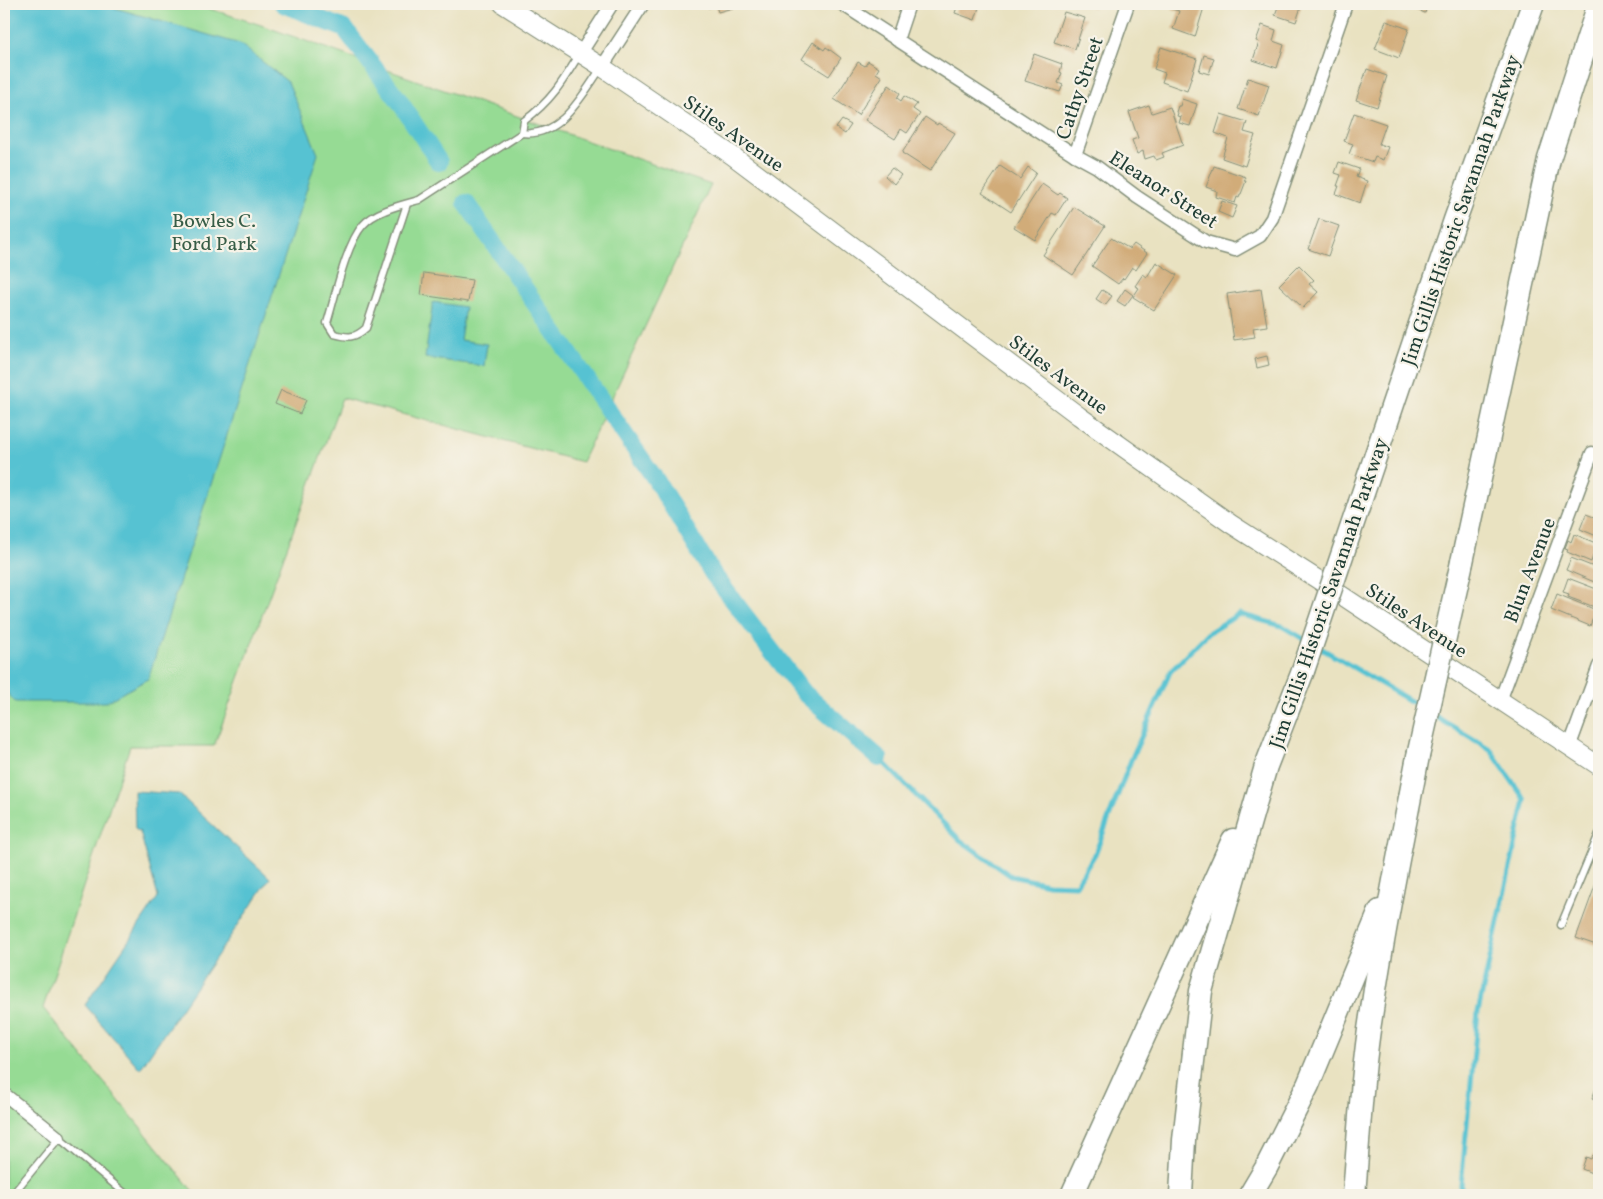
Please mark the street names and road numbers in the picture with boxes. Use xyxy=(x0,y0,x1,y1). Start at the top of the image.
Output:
street label: Cathy Street xyxy=(1050,33,1112,144)
street label: Jim Gillis Historic Savannah Parkway xyxy=(1395,51,1528,370)
street label: Stiles Avenue xyxy=(677,89,789,180)
street label: Eleanor Street xyxy=(1103,145,1223,236)
street label: Stiles Avenue xyxy=(1002,329,1113,422)
street label: Jim Gillis Historic Savannah Parkway xyxy=(1263,434,1396,753)
street label: Blun Avenue xyxy=(1498,514,1564,628)
street label: Stiles Avenue xyxy=(1359,577,1472,666)

